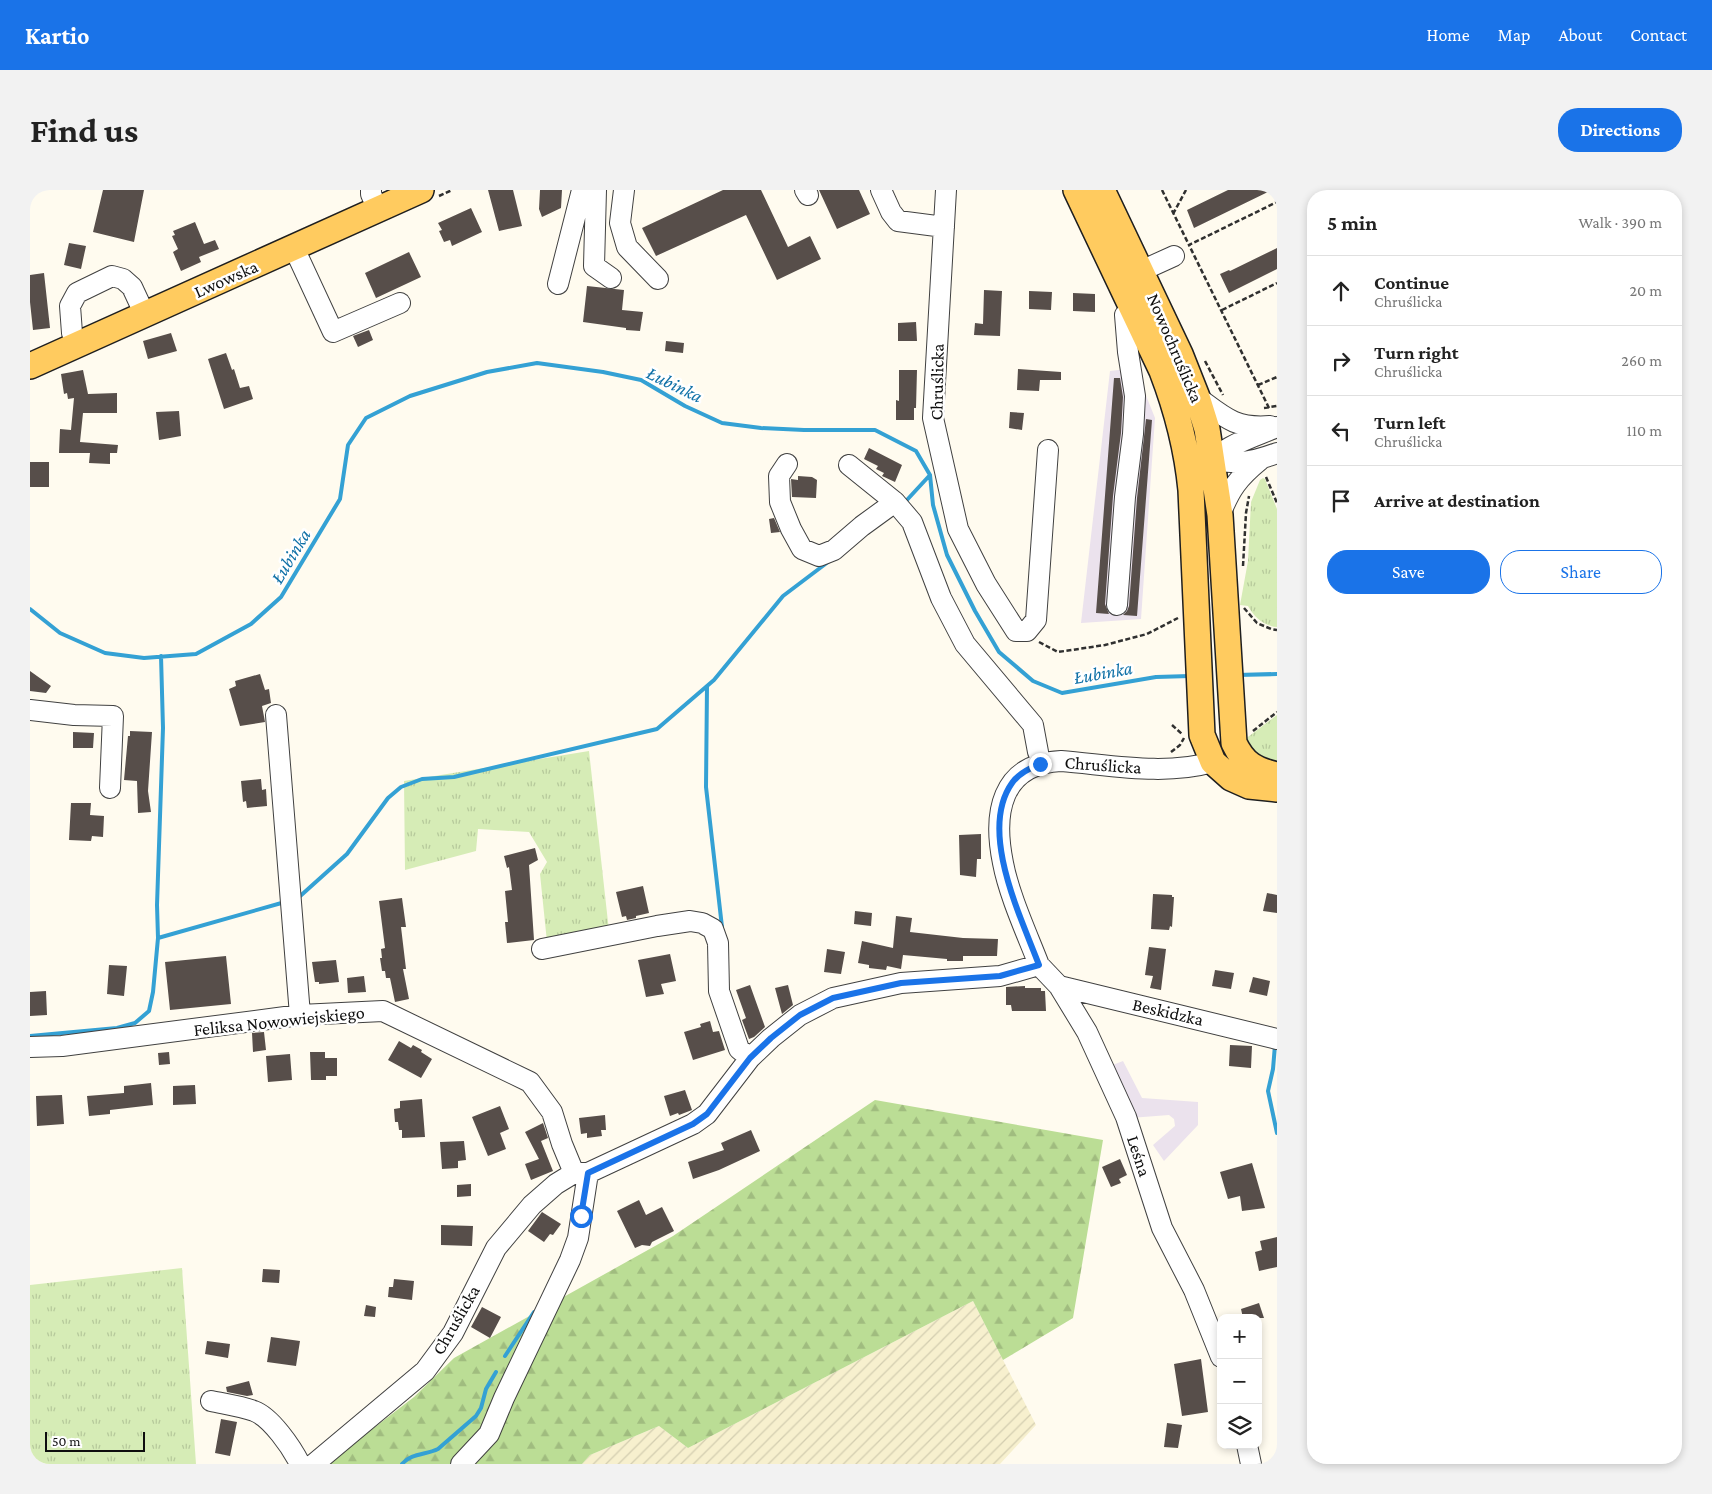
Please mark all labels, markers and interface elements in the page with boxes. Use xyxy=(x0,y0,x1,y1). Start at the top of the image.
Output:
text: Kartio xyxy=(25,22,90,49)
text: Home xyxy=(1427,25,1470,45)
text: Map xyxy=(1498,25,1530,45)
text: About xyxy=(1558,25,1602,45)
text: Contact xyxy=(1630,25,1687,45)
button: Directions xyxy=(1558,108,1682,152)
text: Find us xyxy=(30,111,138,150)
text: 5 min xyxy=(1327,211,1377,235)
text: Walk · 390 m xyxy=(1578,214,1662,231)
street label: Lwowska xyxy=(191,256,261,302)
text: Continue xyxy=(1374,272,1449,293)
icon: ahead xyxy=(1327,277,1355,305)
text: 20 m xyxy=(1629,282,1662,299)
street label: Nowochruślicka xyxy=(1143,291,1207,405)
text: Chruślicka xyxy=(1374,293,1442,310)
text: Turn right xyxy=(1374,342,1459,363)
street label: Chruślicka xyxy=(926,343,948,421)
icon: right xyxy=(1327,347,1355,375)
text: 260 m xyxy=(1621,352,1662,369)
water label: Łubinka xyxy=(644,362,706,407)
text: Chruślicka xyxy=(1374,363,1442,380)
text: Turn left xyxy=(1374,412,1446,433)
icon: left xyxy=(1327,417,1355,445)
text: 110 m xyxy=(1626,422,1662,439)
text: Chruślicka xyxy=(1374,433,1442,450)
icon: arrive xyxy=(1327,487,1355,515)
text: Arrive at destination xyxy=(1374,490,1540,511)
water label: Łubinka xyxy=(266,525,315,587)
button: Save xyxy=(1327,550,1490,594)
button: Share xyxy=(1500,550,1662,594)
water label: Łubinka xyxy=(1072,657,1134,688)
street label: Chruślicka xyxy=(1064,752,1142,778)
route end xyxy=(1029,753,1052,776)
street label: Beskidzka xyxy=(1131,994,1205,1030)
street label: Feliksa Nowowiejskiego xyxy=(192,1002,366,1041)
street label: Leśna xyxy=(1123,1133,1155,1179)
route start xyxy=(570,1205,593,1228)
street label: Chruślicka xyxy=(428,1282,484,1358)
map controls xyxy=(1217,1314,1262,1449)
button: + xyxy=(1217,1314,1262,1359)
button: − xyxy=(1217,1359,1262,1404)
button: layers xyxy=(1217,1404,1262,1449)
scale bar xyxy=(45,1429,145,1452)
text: 50 m xyxy=(52,1433,80,1449)

